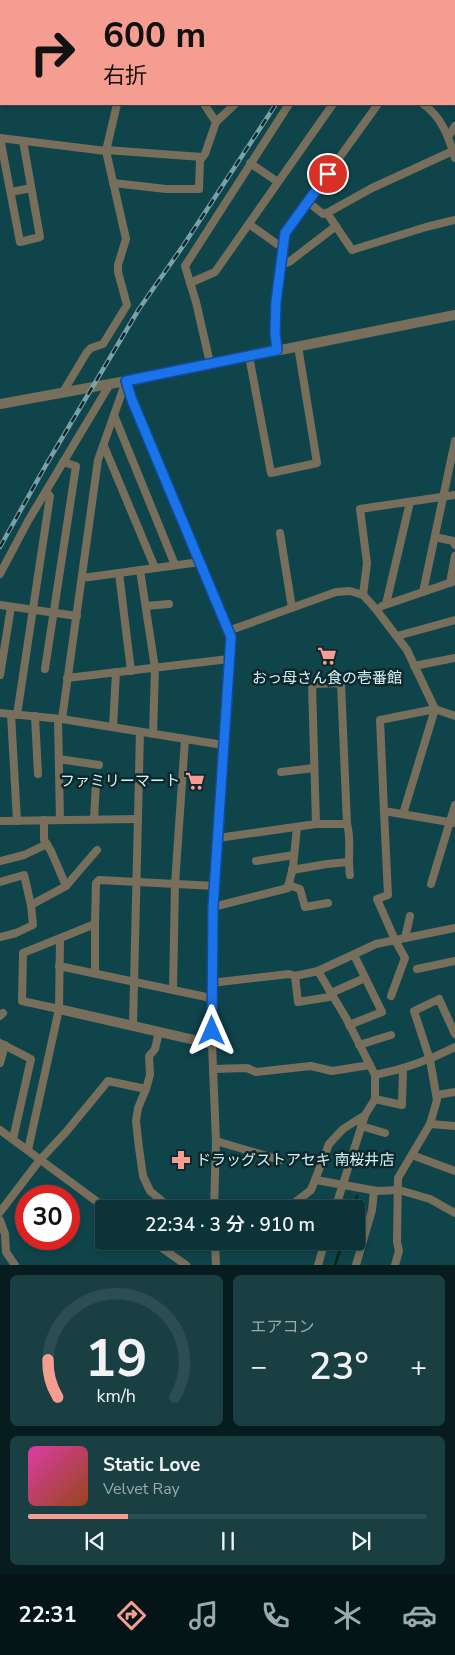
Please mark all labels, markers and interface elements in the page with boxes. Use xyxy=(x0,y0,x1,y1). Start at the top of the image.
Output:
text: 600 m xyxy=(103,12,206,59)
icon: right xyxy=(20,20,85,85)
text: 右折 xyxy=(103,61,147,91)
pin xyxy=(307,153,349,195)
icon: arrive xyxy=(314,160,342,188)
supermarket icon: おっ母さん食の壱番館 xyxy=(316,645,338,667)
place label: おっ母さん食の壱番館 xyxy=(252,668,402,688)
supermarket icon: ファミリーマート xyxy=(184,770,206,792)
place label: ファミリーマート xyxy=(60,771,180,791)
position arrow xyxy=(185,1004,237,1056)
pharmacy icon: ドラッグストアセキ 南桜井店 xyxy=(170,1149,192,1171)
place label: ドラッグストアセキ 南桜井店 xyxy=(196,1150,395,1170)
speed limit sign: 30 xyxy=(15,1185,80,1250)
text: 22:34 · 3 分 · 910 m xyxy=(145,1212,315,1238)
text: エアコン xyxy=(251,1316,315,1338)
text: 19 xyxy=(85,1323,147,1394)
text: 23° xyxy=(309,1341,369,1392)
text: − xyxy=(251,1348,267,1386)
text: + xyxy=(410,1348,427,1386)
text: km/h xyxy=(97,1384,136,1408)
text: Static Love xyxy=(103,1452,200,1478)
text: Velvet Ray xyxy=(103,1478,180,1500)
icon: previous xyxy=(81,1527,109,1555)
icon: pause xyxy=(214,1527,242,1555)
icon: next xyxy=(347,1527,375,1555)
icon: directions xyxy=(114,1598,149,1633)
icon: music xyxy=(186,1598,221,1633)
icon: phone xyxy=(258,1598,293,1633)
icon: climate xyxy=(330,1598,365,1633)
icon: car xyxy=(402,1598,437,1633)
text: 22:31 xyxy=(18,1600,77,1630)

